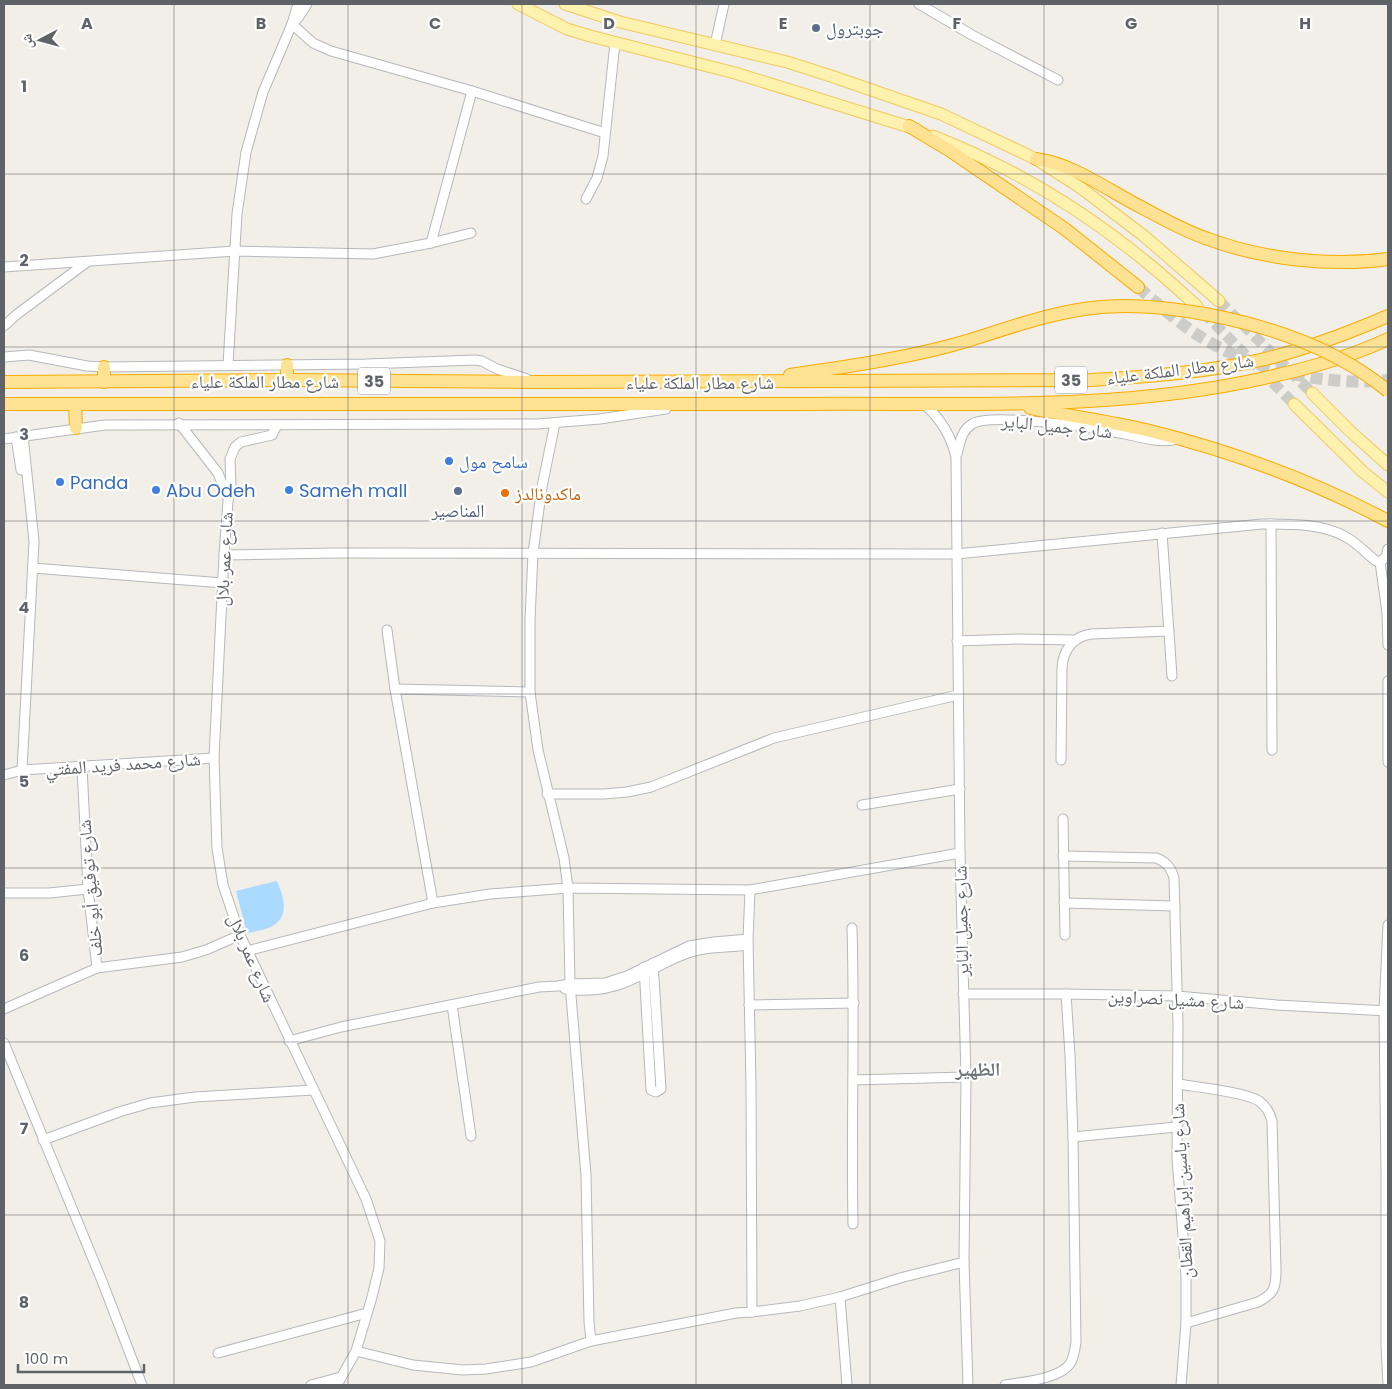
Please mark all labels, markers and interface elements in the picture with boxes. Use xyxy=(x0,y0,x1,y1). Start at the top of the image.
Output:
text: A xyxy=(81,12,93,35)
text: B xyxy=(256,12,266,35)
text: C xyxy=(429,12,441,35)
text: D xyxy=(603,12,615,35)
text: E xyxy=(779,12,787,35)
text: F xyxy=(953,12,962,35)
text: G xyxy=(1125,12,1137,35)
text: H xyxy=(1299,12,1311,35)
north arrow xyxy=(15,15,65,65)
place label: جوبترول xyxy=(826,16,884,41)
marker: جوبترول xyxy=(810,22,822,34)
text: ش xyxy=(16,33,38,50)
text: 1 xyxy=(21,75,27,98)
text: 2 xyxy=(19,249,29,272)
street label: شارع مطار الملكة علياء xyxy=(1105,348,1255,390)
road number: 35 xyxy=(1055,366,1087,394)
road number: 35 xyxy=(358,368,390,394)
street label: شارع مطار الملكة علياء xyxy=(191,369,339,394)
street label: شارع مطار الملكة علياء xyxy=(626,370,774,395)
street label: شارع جميل الباير xyxy=(999,408,1114,444)
text: 3 xyxy=(19,423,29,446)
place label: سامح مول xyxy=(459,449,528,474)
marker: سامح مول xyxy=(443,455,455,467)
place label: Panda xyxy=(70,470,128,495)
marker: Panda xyxy=(54,476,66,488)
place label: Abu Odeh xyxy=(166,478,256,503)
place label: Sameh mall xyxy=(299,478,407,503)
place label: ماكدونالدز xyxy=(514,481,581,506)
marker: Abu Odeh xyxy=(150,484,162,496)
marker: Sameh mall xyxy=(283,484,295,496)
marker: المناصير xyxy=(452,485,464,497)
marker: ماكدونالدز xyxy=(499,487,511,499)
place label: المناصير xyxy=(430,498,485,523)
street label: شارع عمر بلال xyxy=(209,511,239,607)
text: 4 xyxy=(19,596,30,619)
street label: شارع محمد فريد المفتي xyxy=(44,746,202,784)
text: 5 xyxy=(19,770,29,793)
street label: شارع توفيق أبو خلف xyxy=(72,819,108,957)
street label: شارع جميل الباير xyxy=(948,865,974,978)
street label: شارع عمر بلال xyxy=(222,910,282,1006)
text: 6 xyxy=(19,944,29,967)
street label: شارع مشيل نصراوين xyxy=(1107,983,1245,1015)
district label: الظهير xyxy=(955,1056,1000,1083)
street label: شارع ياسين إبراهيم القطان xyxy=(1165,1103,1199,1279)
text: 7 xyxy=(20,1117,29,1140)
text: 8 xyxy=(19,1291,29,1314)
scale bar xyxy=(18,1342,144,1374)
text: 100 m xyxy=(25,1348,68,1369)

